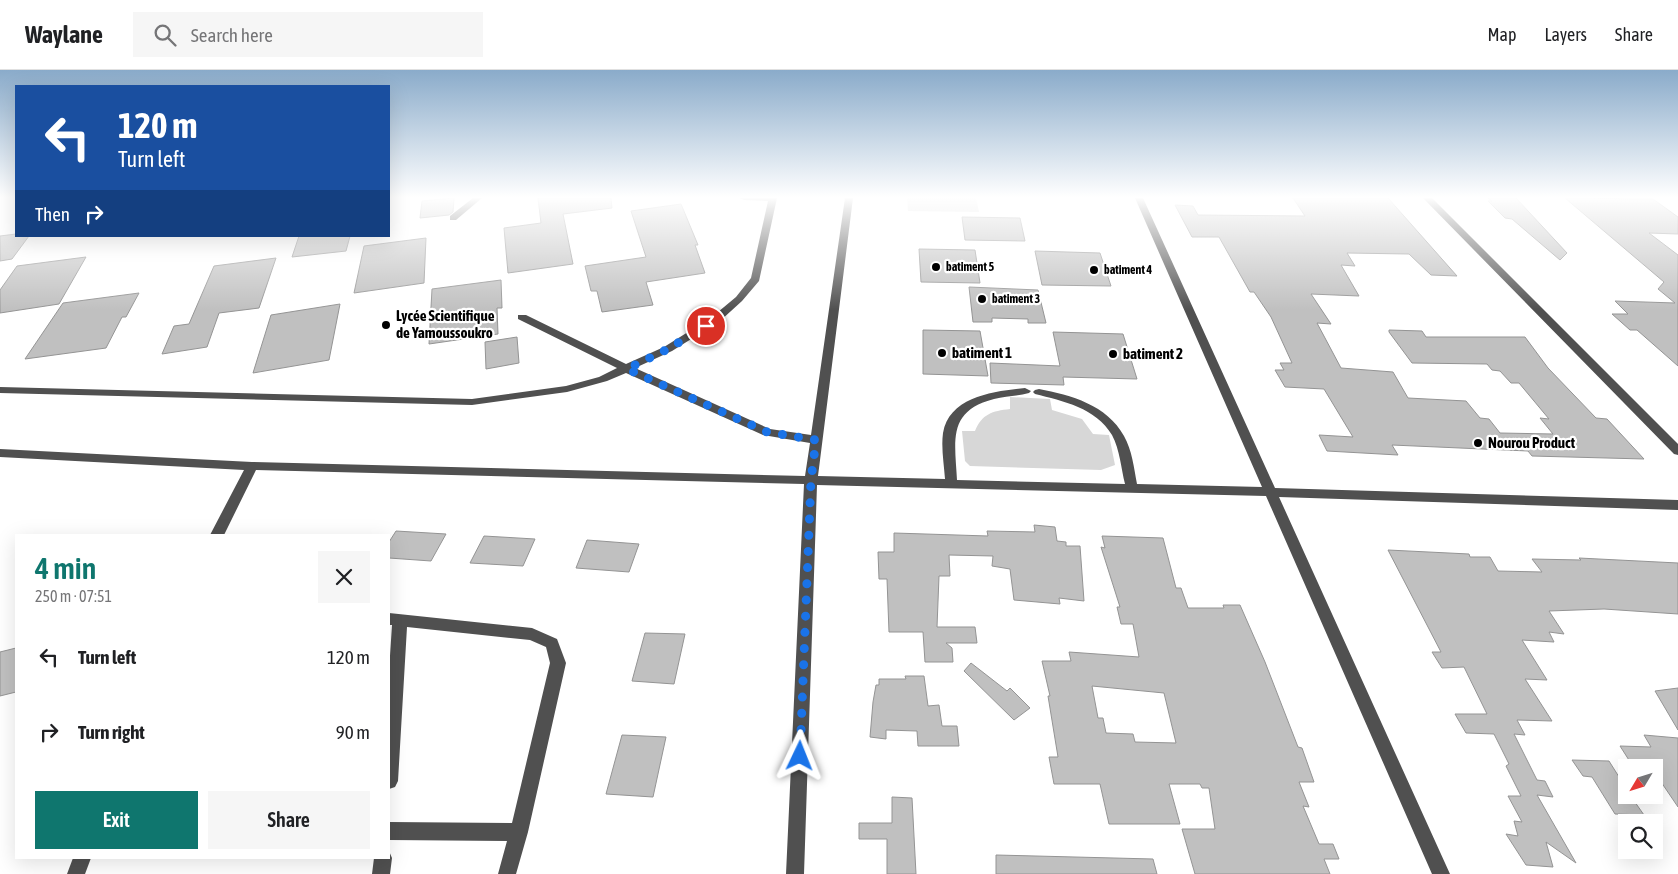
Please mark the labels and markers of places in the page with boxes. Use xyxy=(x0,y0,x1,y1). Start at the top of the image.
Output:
place label: batiment 5 xyxy=(946,260,994,274)
marker: batiment 5 xyxy=(930,261,942,273)
place label: batiment 4 xyxy=(1104,263,1152,277)
marker: batiment 4 xyxy=(1088,264,1100,276)
place label: batiment 3 xyxy=(992,292,1040,306)
marker: batiment 3 xyxy=(976,293,988,305)
pin xyxy=(685,305,727,347)
place label: Lycée Scientifique de Yamoussoukro xyxy=(396,307,495,341)
marker: Lycée Scientifique de Yamoussoukro xyxy=(380,319,392,331)
place label: batiment 1 xyxy=(952,344,1012,361)
place label: batiment 2 xyxy=(1123,345,1183,362)
marker: batiment 1 xyxy=(936,347,948,359)
marker: batiment 2 xyxy=(1107,348,1119,360)
place label: Nourou Product xyxy=(1488,434,1576,451)
marker: Nourou Product xyxy=(1472,437,1484,449)

